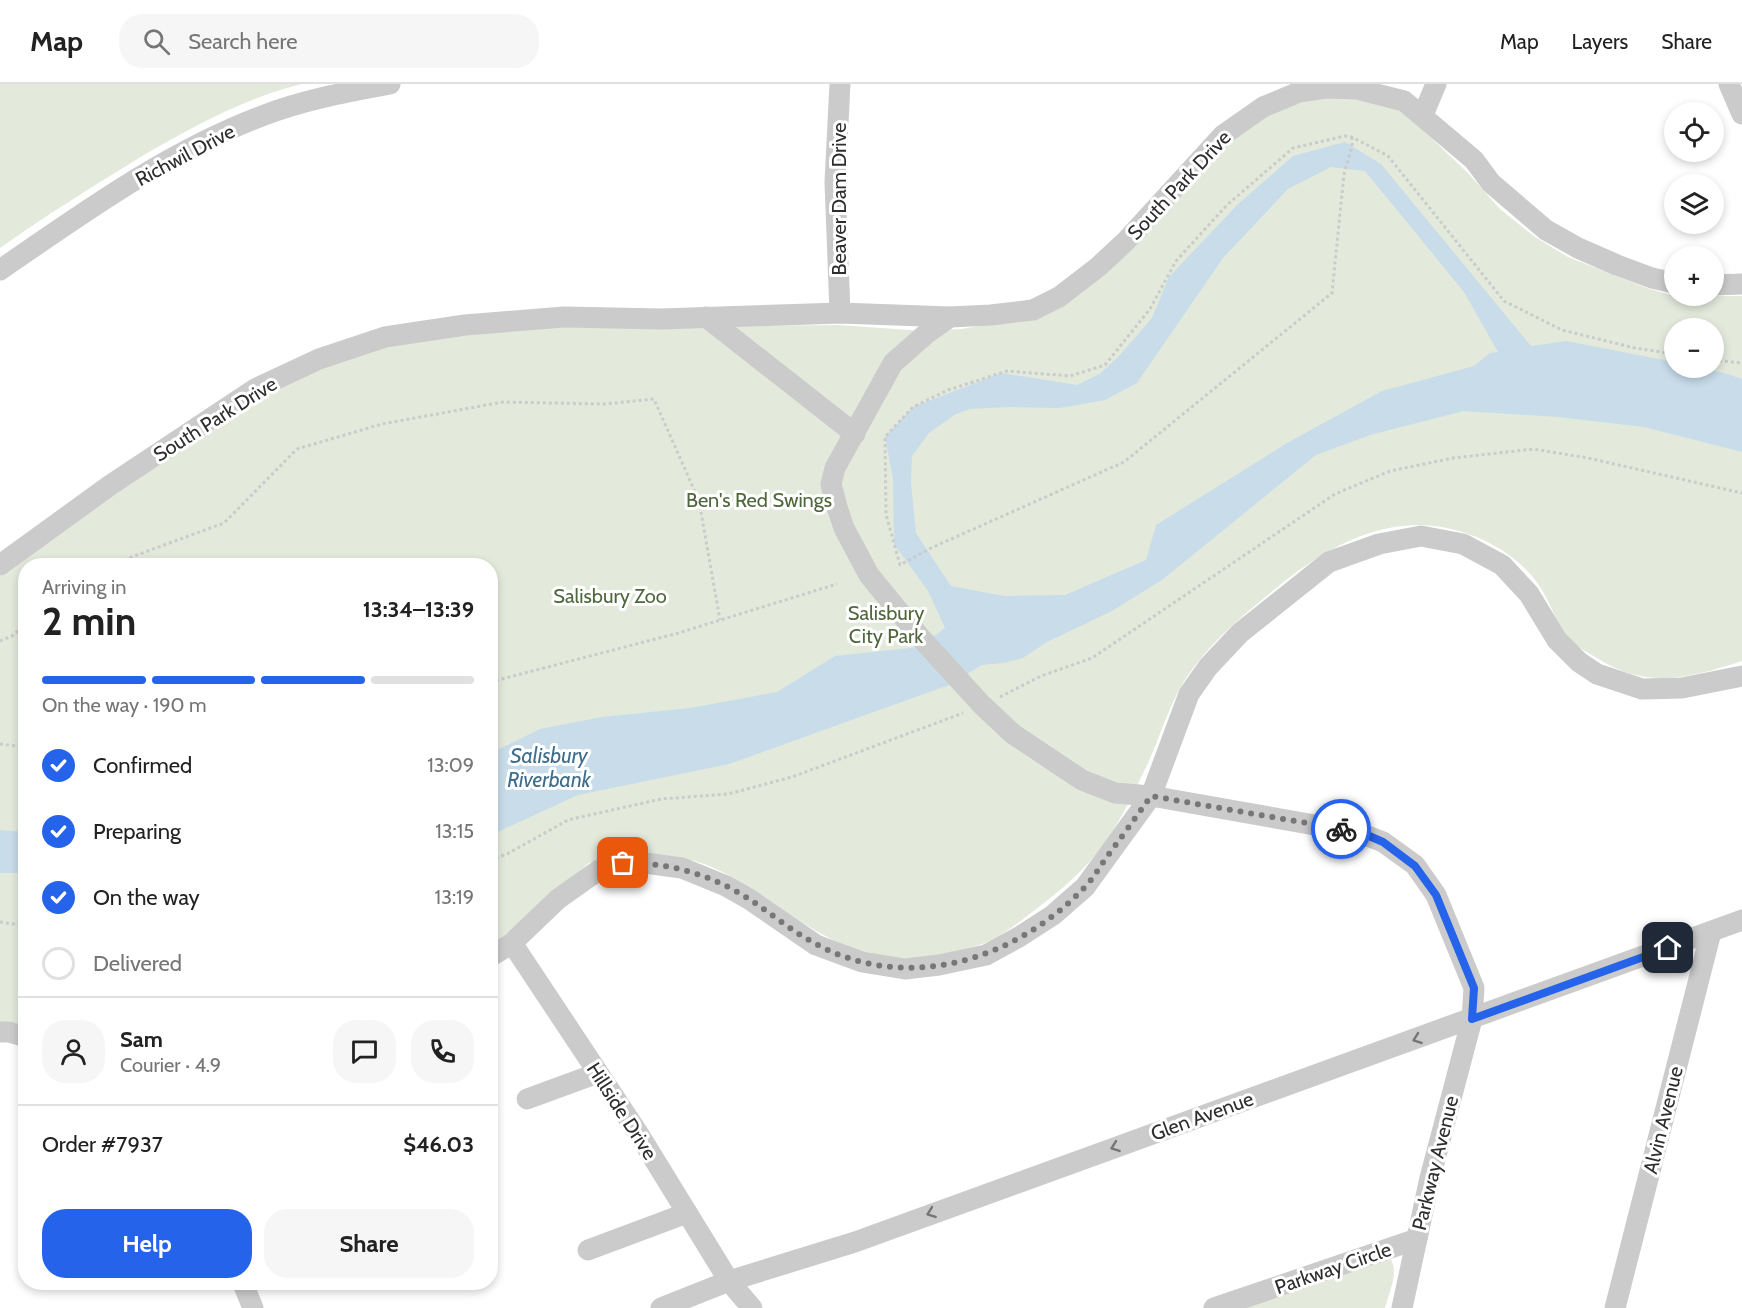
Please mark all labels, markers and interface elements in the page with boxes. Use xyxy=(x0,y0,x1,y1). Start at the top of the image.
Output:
search box xyxy=(119,14,539,68)
text: Map xyxy=(30,24,83,58)
icon: search xyxy=(140,25,173,58)
text: Search here xyxy=(188,28,297,55)
text: Map xyxy=(1500,29,1539,54)
text: Layers xyxy=(1572,29,1628,54)
text: Share xyxy=(1661,29,1712,54)
map controls xyxy=(1664,102,1724,378)
button: locate xyxy=(1664,102,1724,162)
street label: Richwil Drive xyxy=(131,119,239,191)
street label: Beaver Dam Drive xyxy=(827,122,851,276)
street label: South Park Drive xyxy=(1122,125,1236,245)
button: layers xyxy=(1664,174,1724,234)
button: + xyxy=(1664,246,1724,306)
button: − xyxy=(1664,318,1724,378)
street label: South Park Drive xyxy=(149,372,281,466)
park label: Ben's Red Swings xyxy=(686,488,832,512)
text: Arriving in xyxy=(42,575,126,599)
park label: Salisbury Zoo xyxy=(553,584,667,608)
text: 13:34–13:39 xyxy=(363,596,474,623)
text: 2 min xyxy=(42,597,136,645)
park label: Salisbury City Park xyxy=(848,601,924,648)
text: On the way · 190 m xyxy=(42,693,207,717)
water label: Salisbury Riverbank xyxy=(507,743,592,792)
icon: check xyxy=(42,749,75,782)
text: Confirmed xyxy=(93,752,192,779)
text: 13:09 xyxy=(427,753,474,777)
courier xyxy=(1311,799,1371,859)
icon: bike xyxy=(1325,813,1358,846)
icon: check xyxy=(42,815,75,848)
text: Preparing xyxy=(93,818,181,845)
text: 13:15 xyxy=(435,819,474,843)
pin xyxy=(597,837,648,888)
icon: bag xyxy=(606,846,639,879)
icon: check xyxy=(42,881,75,914)
text: On the way xyxy=(93,884,200,911)
text: 13:19 xyxy=(435,885,474,909)
pin xyxy=(1642,922,1693,973)
icon: home xyxy=(1651,931,1684,964)
text: Delivered xyxy=(93,950,182,977)
button: person xyxy=(42,1020,105,1083)
button: chat xyxy=(333,1020,396,1083)
button: phone xyxy=(411,1020,474,1083)
text: Sam xyxy=(120,1026,163,1053)
one-way arrow xyxy=(1412,1031,1423,1044)
text: Courier · 4.9 xyxy=(120,1053,221,1077)
street label: Hillside Drive xyxy=(582,1058,662,1164)
street label: Alvin Avenue xyxy=(1638,1064,1688,1176)
street label: Glen Avenue xyxy=(1147,1086,1257,1146)
street label: Parkway Avenue xyxy=(1407,1093,1463,1233)
text: Order #7937 xyxy=(42,1131,163,1158)
text: $46.03 xyxy=(403,1131,474,1158)
one-way arrow xyxy=(1110,1140,1121,1153)
one-way arrow xyxy=(926,1206,937,1219)
button: Help xyxy=(42,1209,252,1278)
button: Share xyxy=(264,1209,474,1278)
street label: Parkway Circle xyxy=(1272,1237,1394,1299)

